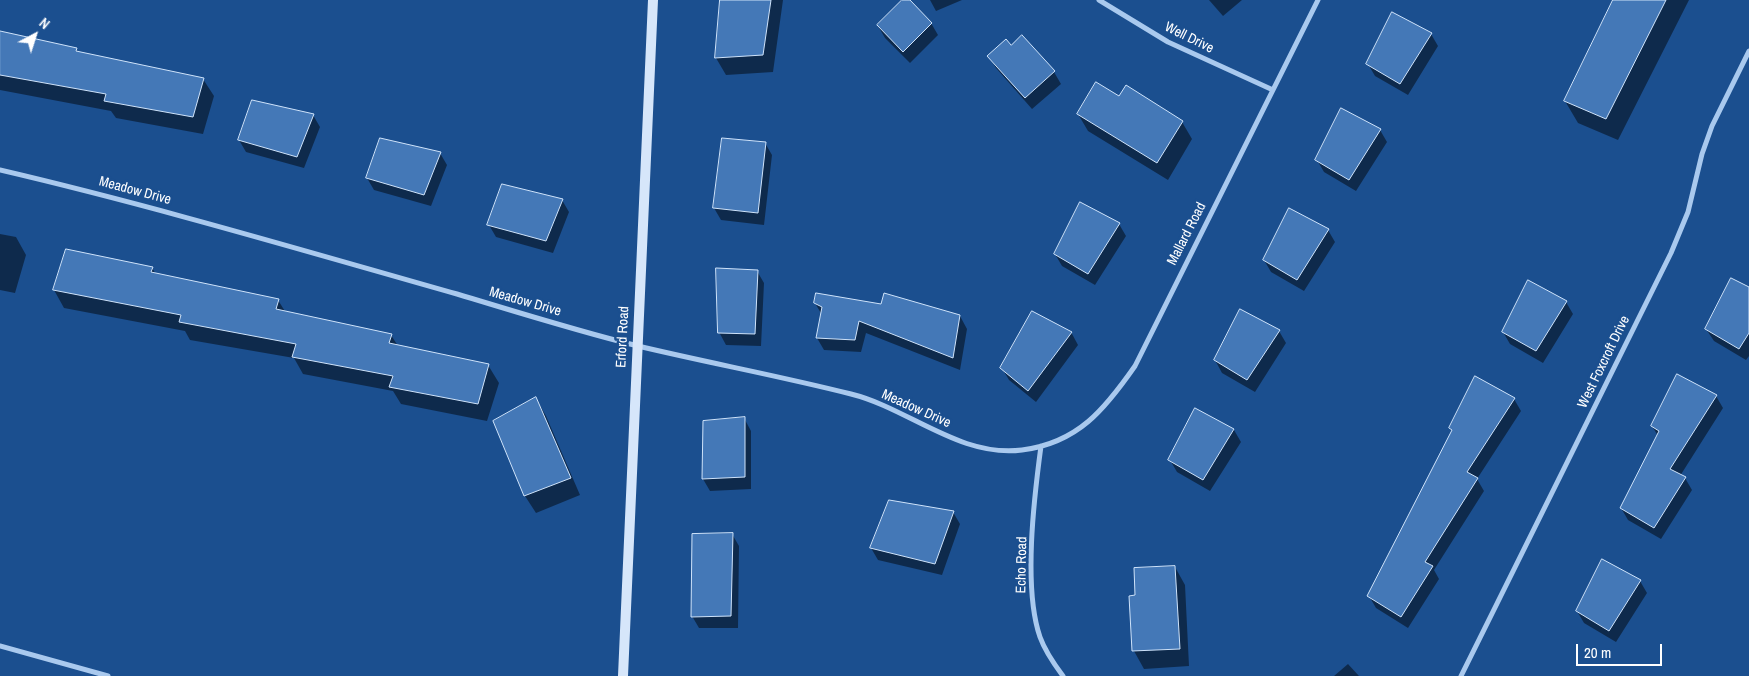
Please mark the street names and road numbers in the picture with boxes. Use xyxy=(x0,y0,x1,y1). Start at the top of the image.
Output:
street label: Well Drive xyxy=(1162,19,1216,57)
street label: Meadow Drive xyxy=(97,173,173,209)
street label: Mallard Road xyxy=(1164,200,1210,268)
street label: Meadow Drive xyxy=(487,284,563,320)
street label: Erford Road xyxy=(613,306,633,368)
street label: West Foxcroft Drive xyxy=(1574,313,1634,411)
street label: Meadow Drive xyxy=(879,386,953,432)
street label: Echo Road xyxy=(1013,536,1031,594)

